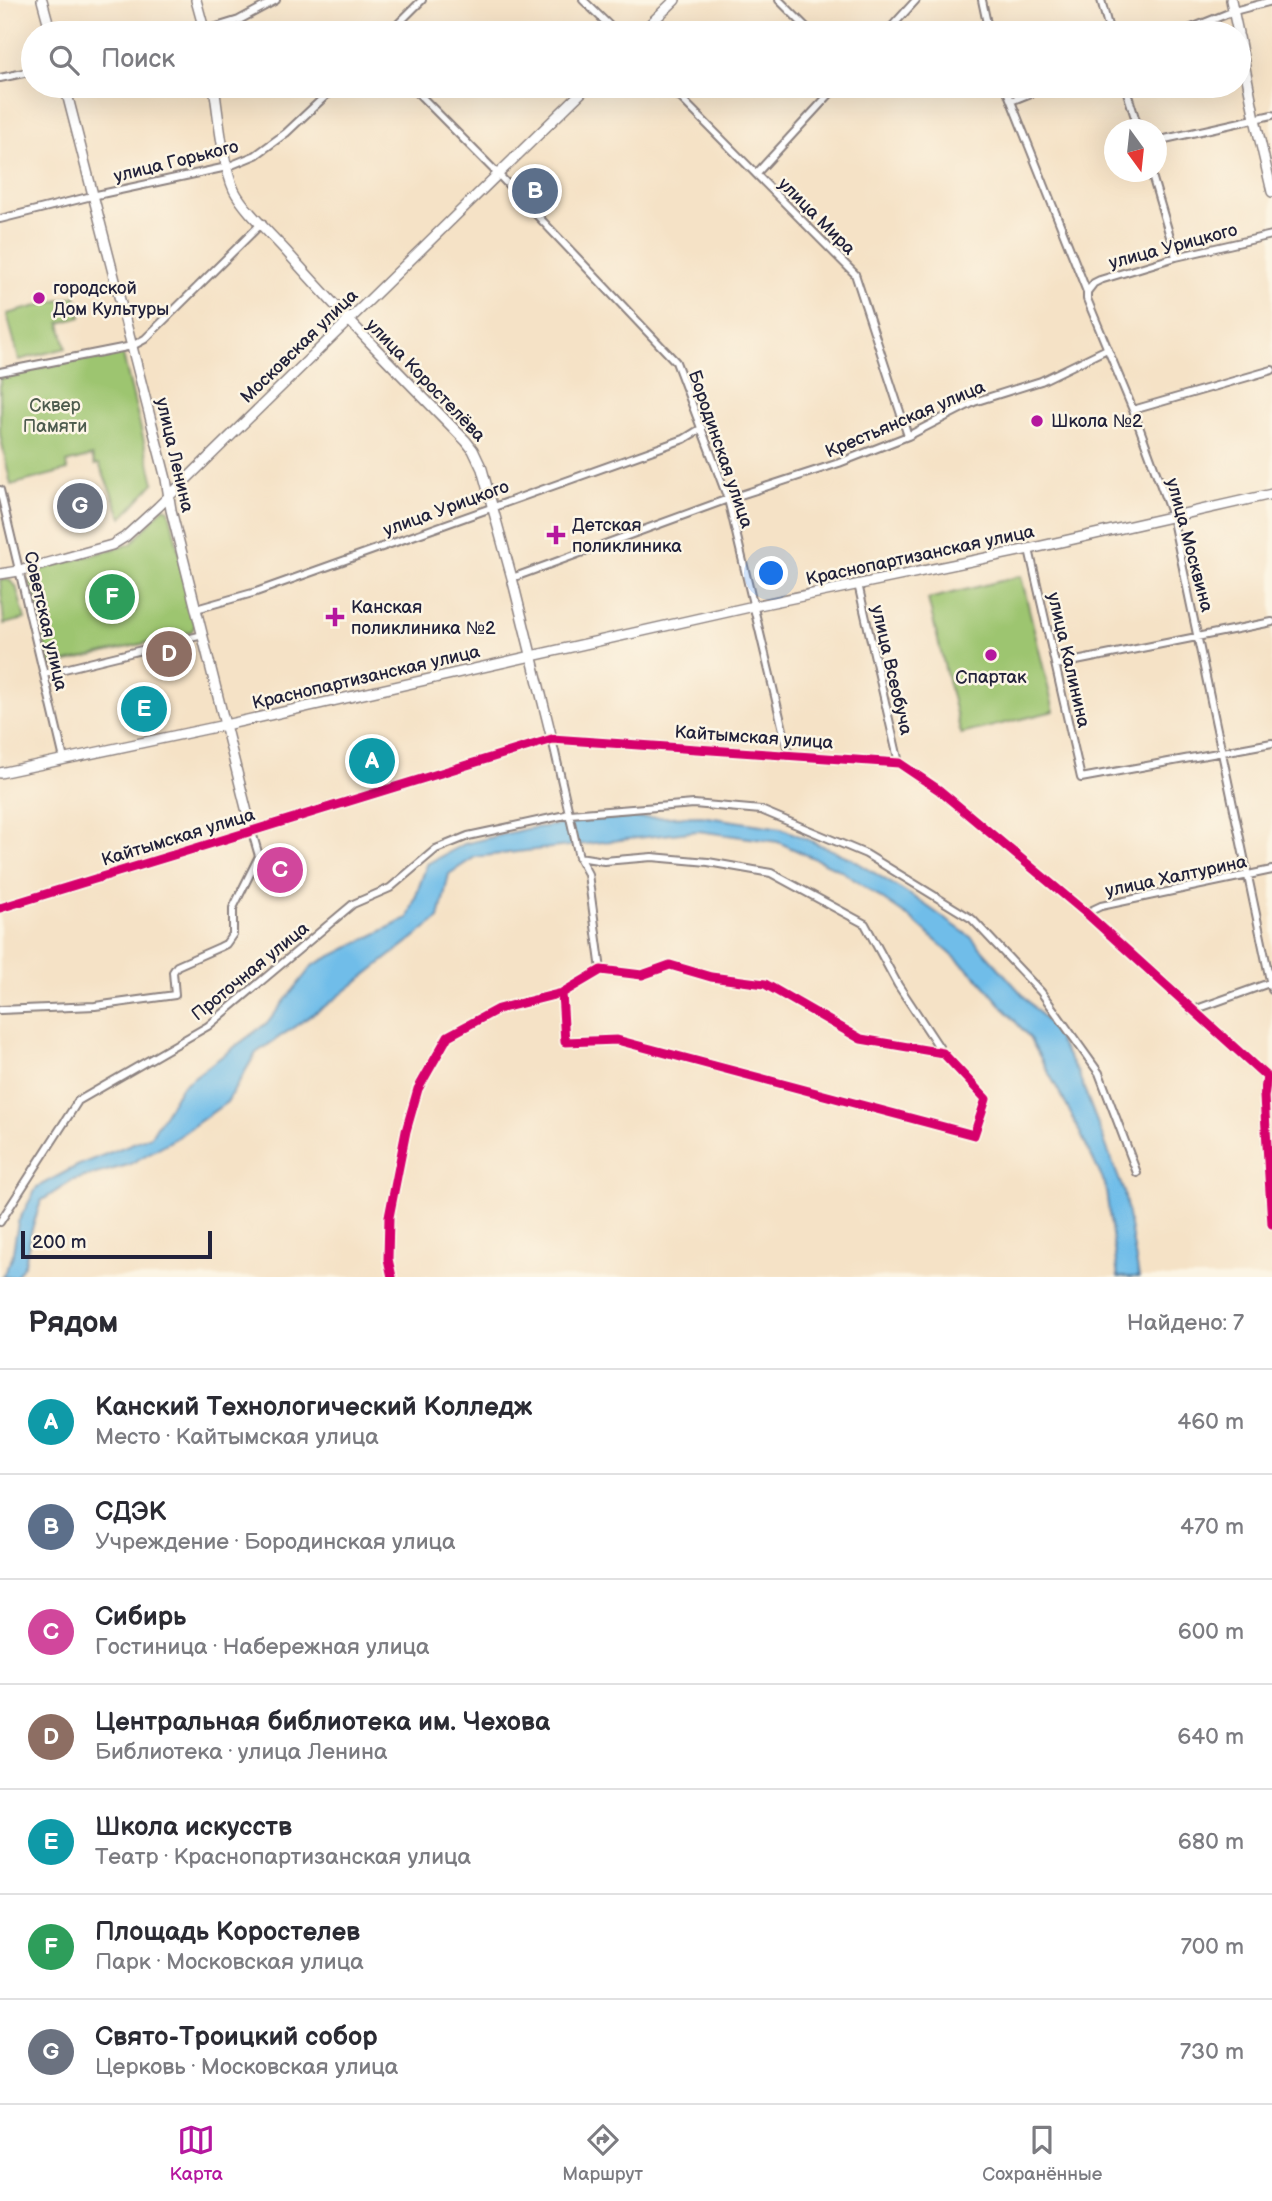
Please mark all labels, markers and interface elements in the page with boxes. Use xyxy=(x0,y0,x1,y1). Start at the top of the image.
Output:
search box xyxy=(21,21,1251,98)
icon: search xyxy=(45,41,83,79)
text: Поиск xyxy=(101,44,175,75)
north arrow xyxy=(1104,119,1167,182)
street label: улица Горького xyxy=(112,136,241,187)
pin: B xyxy=(512,165,558,217)
street label: улица Мира xyxy=(774,173,860,260)
street label: улица Урицкого xyxy=(1107,219,1240,274)
place label: городской Дом Культуры xyxy=(53,278,169,320)
street label: Московская улица xyxy=(236,285,363,408)
marker: городской Дом Культуры xyxy=(31,290,47,306)
street label: улица Коростелёва xyxy=(362,315,490,446)
street label: Бородинская улица xyxy=(684,368,758,531)
street label: Крестьянская улица xyxy=(822,376,989,463)
park label: Сквер Памяти xyxy=(23,395,87,437)
street label: улица Ленина xyxy=(151,396,198,515)
place label: Школа №2 xyxy=(1051,411,1143,432)
marker: Школа №2 xyxy=(1029,413,1045,429)
street label: улица Урицкого xyxy=(381,476,512,541)
street label: улица Москвина xyxy=(1162,476,1218,615)
pin: G xyxy=(57,480,103,532)
place label: Детская поликлиника xyxy=(572,515,682,557)
street label: Краснопартизанская улица xyxy=(804,521,1037,590)
marker: Детская поликлиника xyxy=(546,525,566,545)
street label: Советская улица xyxy=(19,549,72,693)
your location xyxy=(754,556,788,590)
pin: F xyxy=(89,571,135,623)
street label: улица Калинина xyxy=(1043,590,1094,730)
place label: Канская поликлиника №2 xyxy=(351,597,496,639)
street label: улица Всеобуча xyxy=(866,603,917,737)
marker: Канская поликлиника №2 xyxy=(325,607,345,627)
pin: D xyxy=(146,628,192,680)
street label: Краснопартизанская улица xyxy=(250,641,482,714)
marker: Спартак xyxy=(983,647,999,663)
place label: Спартак xyxy=(955,667,1027,688)
pin: E xyxy=(121,683,167,735)
street label: Кайтымская улица xyxy=(674,721,834,754)
pin: A xyxy=(349,735,395,787)
street label: Кайтымская улица xyxy=(99,804,258,871)
pin: C xyxy=(257,844,303,896)
street label: улица Халтурина xyxy=(1103,851,1249,902)
street label: Проточная улица xyxy=(187,917,313,1025)
scale bar xyxy=(21,1228,212,1260)
text: 200 m xyxy=(32,1231,86,1254)
text: Рядом xyxy=(28,1305,118,1341)
text: Найдено: 7 xyxy=(1127,1309,1244,1337)
text: Канский Технологический Колледж xyxy=(95,1392,532,1423)
text: A xyxy=(44,1408,58,1436)
text: 460 m xyxy=(1177,1408,1244,1436)
text: Место · Кайтымская улица xyxy=(95,1423,379,1451)
text: СДЭК xyxy=(95,1497,166,1528)
text: B xyxy=(43,1513,59,1541)
text: 470 m xyxy=(1180,1513,1244,1541)
text: Учреждение · Бородинская улица xyxy=(95,1528,456,1556)
text: Сибирь xyxy=(95,1602,186,1633)
text: C xyxy=(43,1618,59,1646)
text: 600 m xyxy=(1178,1618,1244,1646)
text: Гостиница · Набережная улица xyxy=(95,1633,430,1661)
text: Центральная библиотека им. Чехова xyxy=(95,1707,550,1738)
text: D xyxy=(43,1723,59,1751)
text: 640 m xyxy=(1177,1723,1244,1751)
text: Библиотека · улица Ленина xyxy=(95,1738,388,1766)
text: Школа искусств xyxy=(95,1812,292,1843)
text: E xyxy=(44,1828,58,1856)
text: 680 m xyxy=(1178,1828,1244,1856)
text: Театр · Краснопартизанская улица xyxy=(95,1843,471,1871)
text: Площадь Коростелев xyxy=(95,1917,360,1948)
text: F xyxy=(44,1933,58,1961)
text: 700 m xyxy=(1180,1933,1244,1961)
text: Парк · Московская улица xyxy=(95,1948,364,1976)
text: Свято-Троицкий собор xyxy=(95,2022,378,2053)
text: G xyxy=(43,2038,59,2066)
text: 730 m xyxy=(1180,2038,1244,2066)
text: Церковь · Московская улица xyxy=(95,2053,398,2081)
tab: Карта xyxy=(170,2121,223,2186)
tab: Маршрут xyxy=(562,2121,643,2186)
tab: Сохранённые xyxy=(982,2121,1102,2186)

